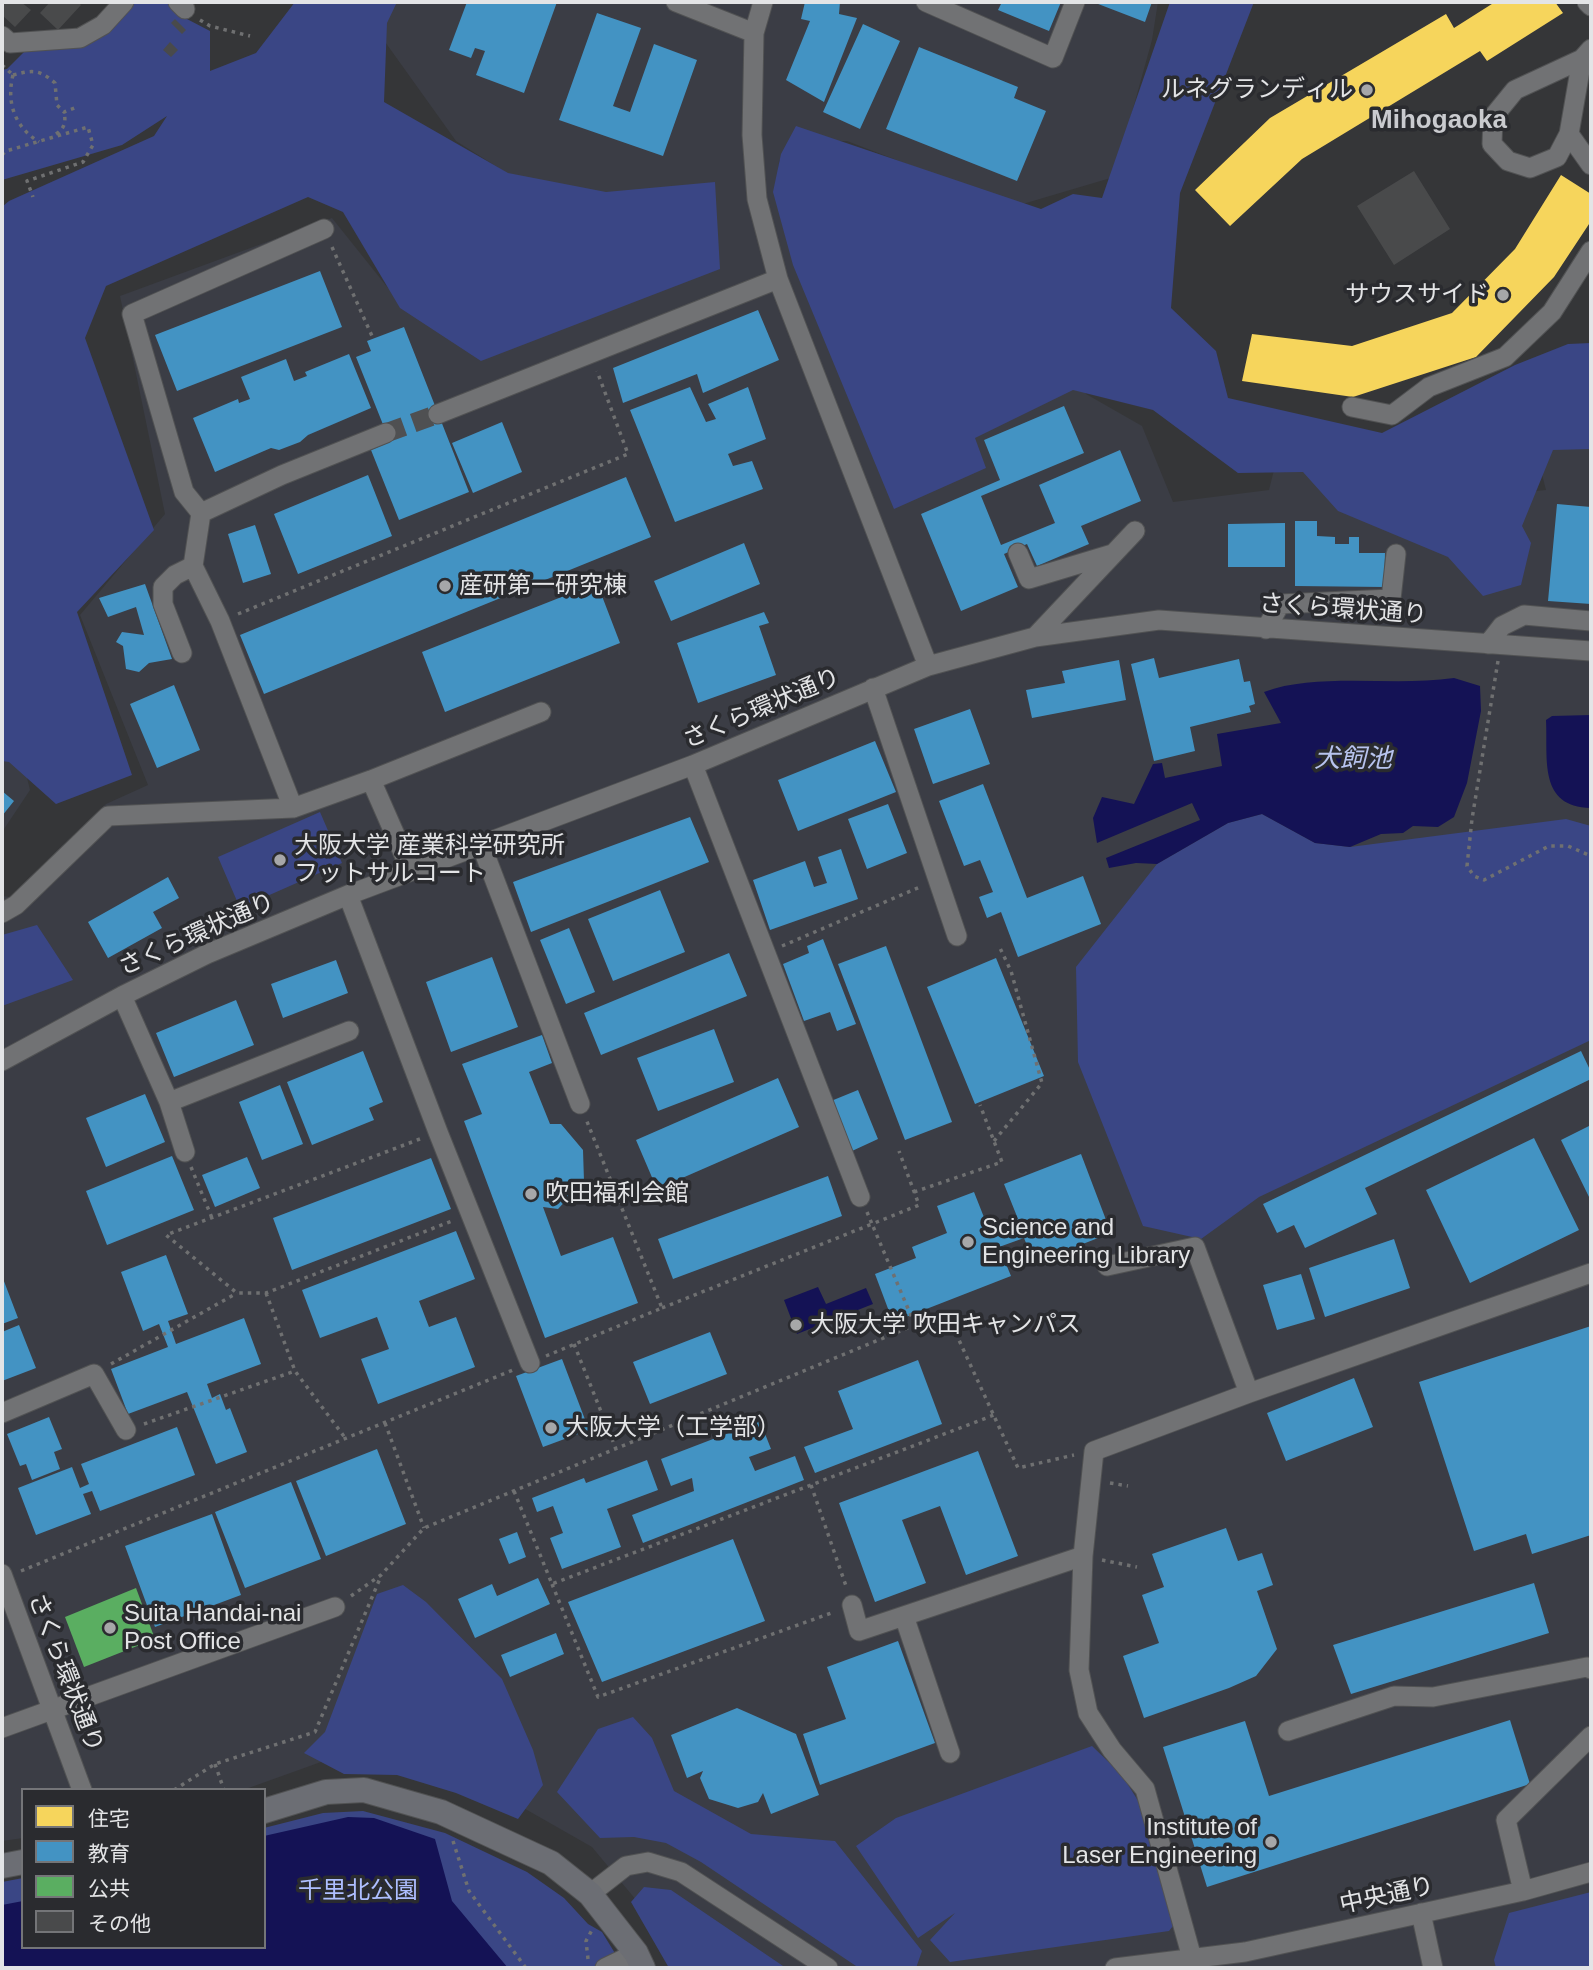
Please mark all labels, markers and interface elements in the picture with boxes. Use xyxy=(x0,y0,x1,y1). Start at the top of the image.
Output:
place label: ルネグランディル xyxy=(1161,76,1353,104)
marker: ルネグランディル xyxy=(1359,82,1375,98)
district label: Mihogaoka xyxy=(1371,105,1507,137)
place label: サウスサイド xyxy=(1345,281,1489,309)
marker: サウスサイド xyxy=(1495,287,1511,303)
place label: 産研第一研究棟 xyxy=(459,572,627,600)
marker: 産研第一研究棟 xyxy=(437,578,453,594)
street label: さくら環状通り xyxy=(1258,590,1428,630)
street label: さくら環状通り xyxy=(679,663,845,755)
water label: 犬飼池 xyxy=(1314,744,1392,776)
place label: 大阪大学 産業科学研究所 フットサルコート xyxy=(294,832,565,888)
marker: 大阪大学 産業科学研究所 フットサルコート xyxy=(272,852,288,868)
street label: さくら環状通り xyxy=(114,888,280,982)
place label: 吹田福利会館 xyxy=(545,1180,689,1208)
marker: 吹田福利会館 xyxy=(523,1186,539,1202)
place label: Science and Engineering Library xyxy=(982,1214,1190,1270)
marker: Science and Engineering Library xyxy=(960,1234,976,1250)
place label: 大阪大学 吹田キャンパス xyxy=(810,1311,1081,1339)
marker: 大阪大学 吹田キャンパス xyxy=(788,1317,804,1333)
place label: 大阪大学（工学部） xyxy=(565,1414,781,1442)
marker: 大阪大学（工学部） xyxy=(543,1420,559,1436)
street label: さくら環状通り xyxy=(21,1589,109,1757)
place label: Suita Handai-nai Post Office xyxy=(124,1600,301,1656)
marker: Suita Handai-nai Post Office xyxy=(102,1620,118,1636)
legend xyxy=(21,1788,266,1949)
text: 住宅 xyxy=(88,1807,130,1830)
place label: Institute of Laser Engineering xyxy=(1062,1814,1257,1870)
marker: Institute of Laser Engineering xyxy=(1263,1834,1279,1850)
text: 教育 xyxy=(88,1842,130,1865)
street label: 中央通り xyxy=(1337,1872,1437,1920)
text: 公共 xyxy=(88,1877,130,1900)
park label: 千里北公園 xyxy=(298,1877,418,1905)
text: その他 xyxy=(88,1912,151,1935)

